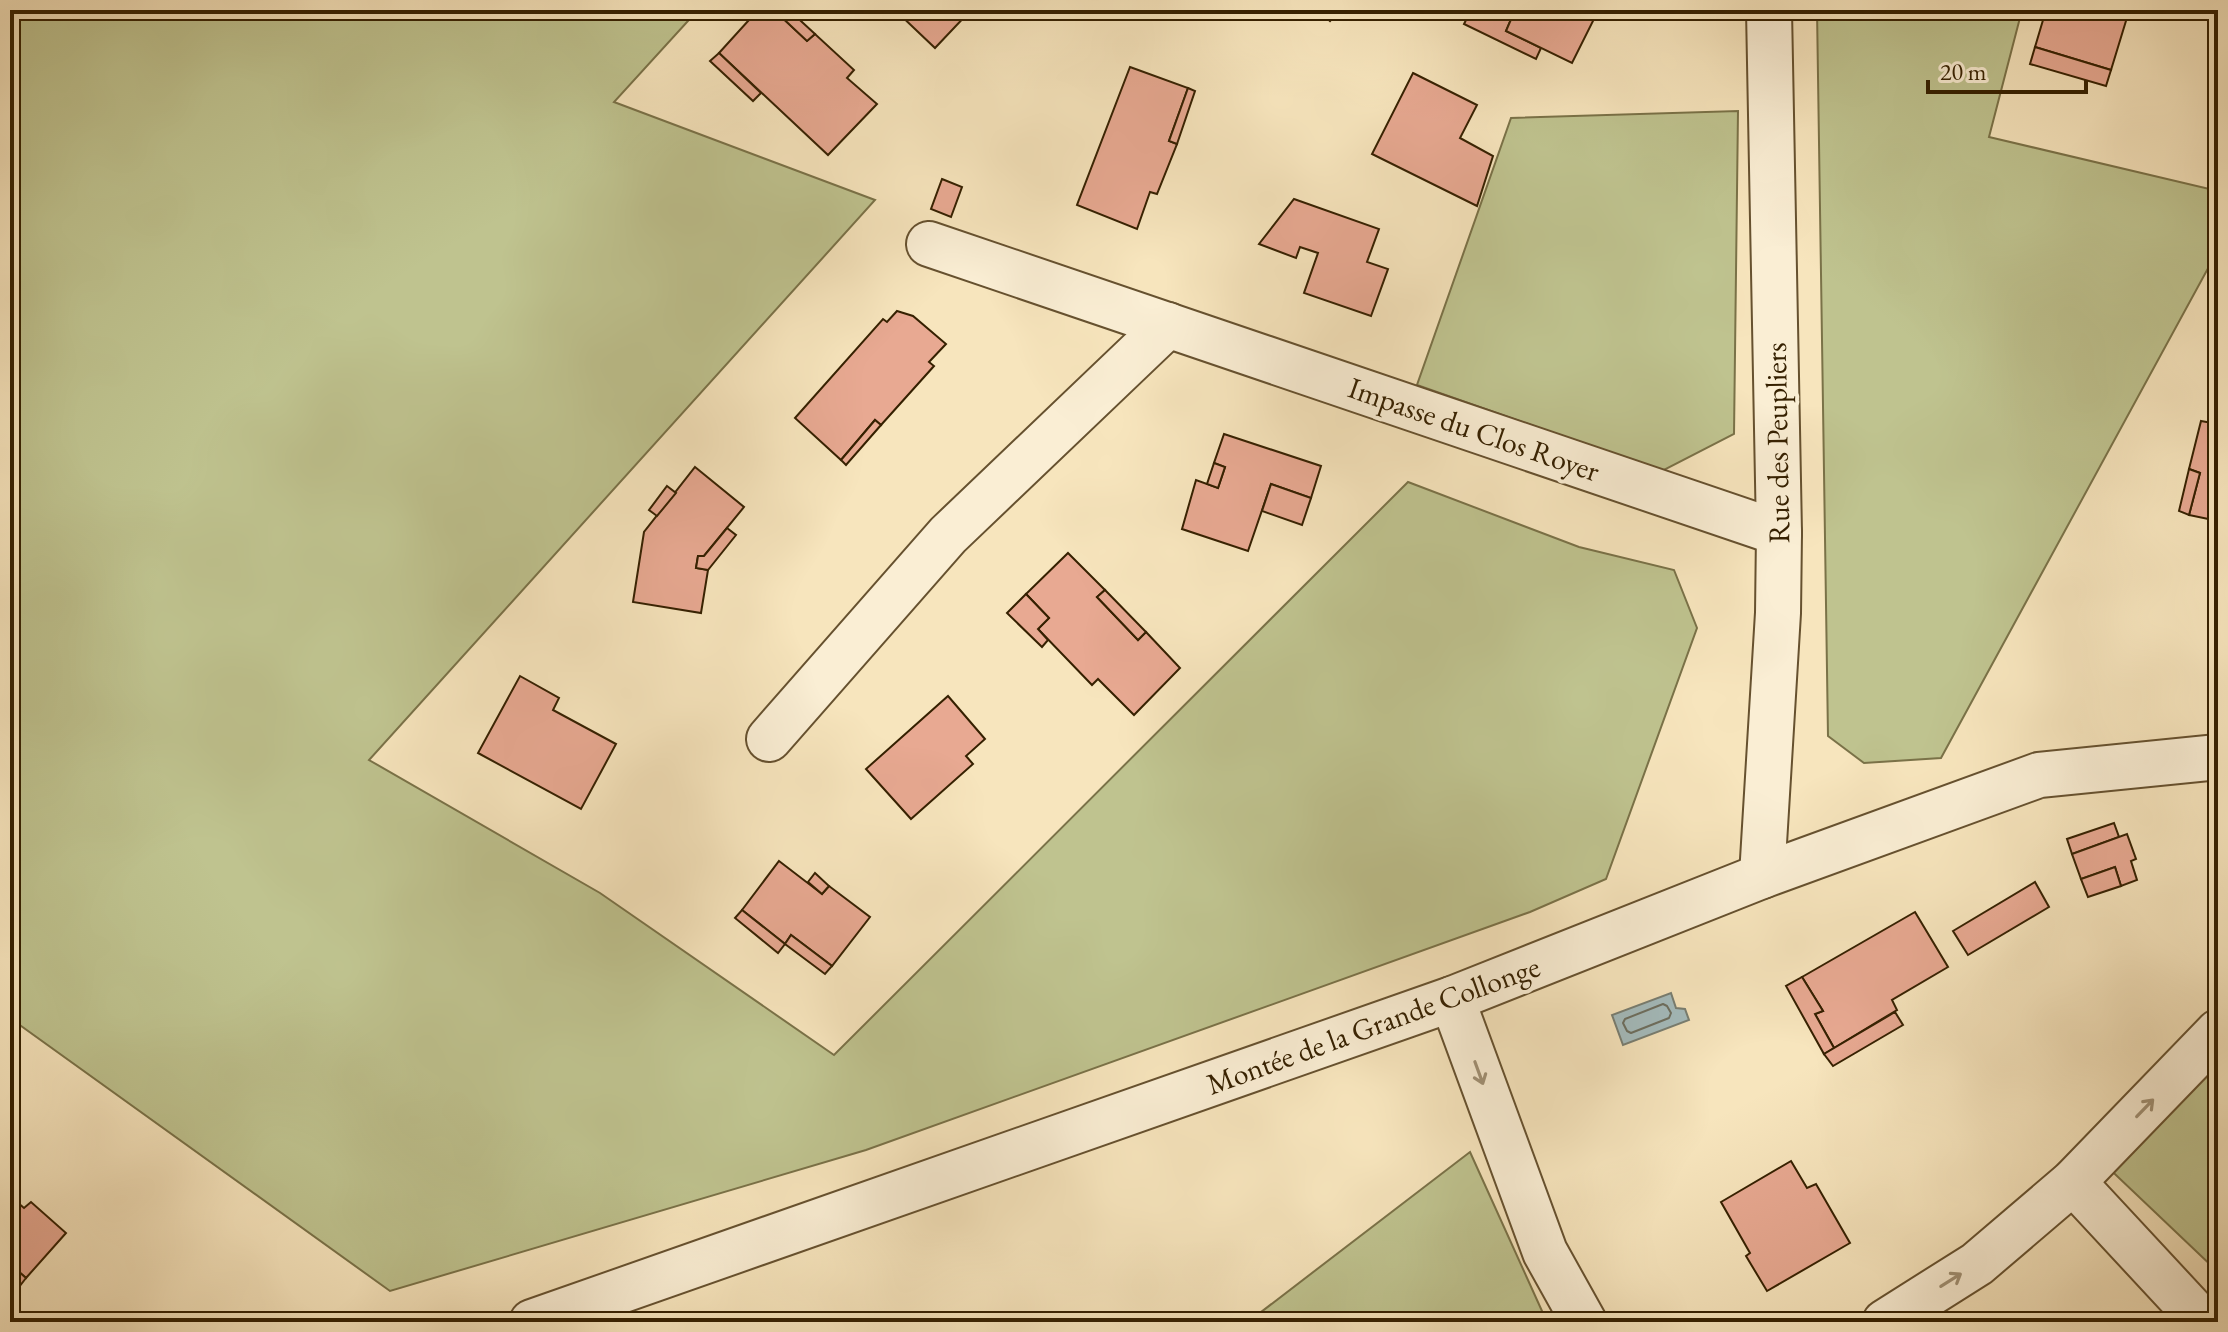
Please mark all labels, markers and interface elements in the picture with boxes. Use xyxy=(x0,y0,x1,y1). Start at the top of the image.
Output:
scale bar xyxy=(1928,44,2086,94)
text: 20 m xyxy=(1940,56,1987,87)
street label: Rue des Peupliers xyxy=(1756,342,1798,544)
street label: Impasse du Clos Royer xyxy=(1343,368,1605,490)
street label: Montée de la Grande Collonge xyxy=(1201,947,1545,1103)
one-way arrow xyxy=(1473,1060,1487,1084)
one-way arrow xyxy=(2136,1098,2155,1118)
one-way arrow xyxy=(1939,1272,1962,1288)

